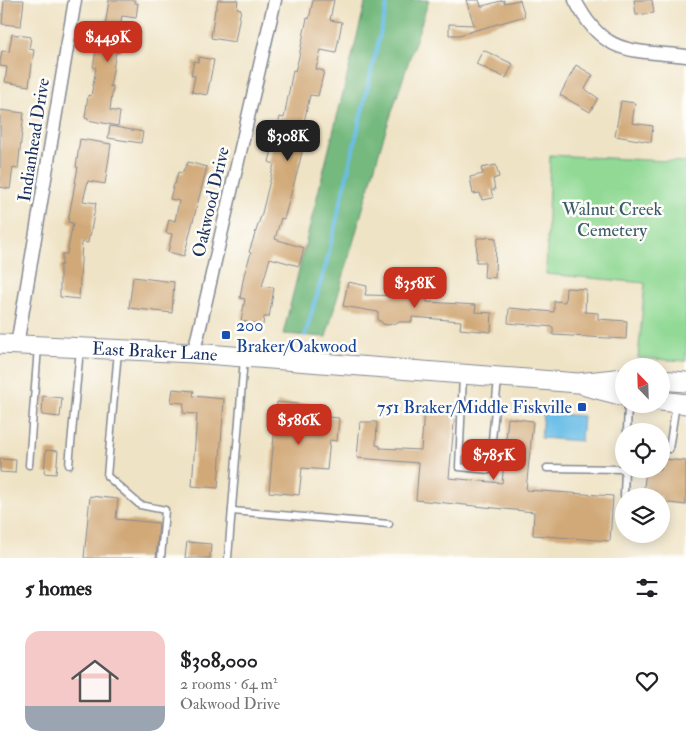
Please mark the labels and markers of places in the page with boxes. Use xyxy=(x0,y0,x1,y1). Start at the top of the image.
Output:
pin: $449K xyxy=(73,20,143,63)
pin: $308K xyxy=(253,120,323,162)
pin: $358K xyxy=(380,266,450,309)
place label: 200 Braker/Oakwood xyxy=(236,314,357,358)
marker: 200 Braker/Oakwood xyxy=(220,329,232,341)
place label: 751 Braker/Middle Fiskville xyxy=(377,396,572,419)
marker: 751 Braker/Middle Fiskville xyxy=(576,401,588,413)
pin: $586K xyxy=(264,404,334,446)
pin: $785K xyxy=(459,438,529,481)

